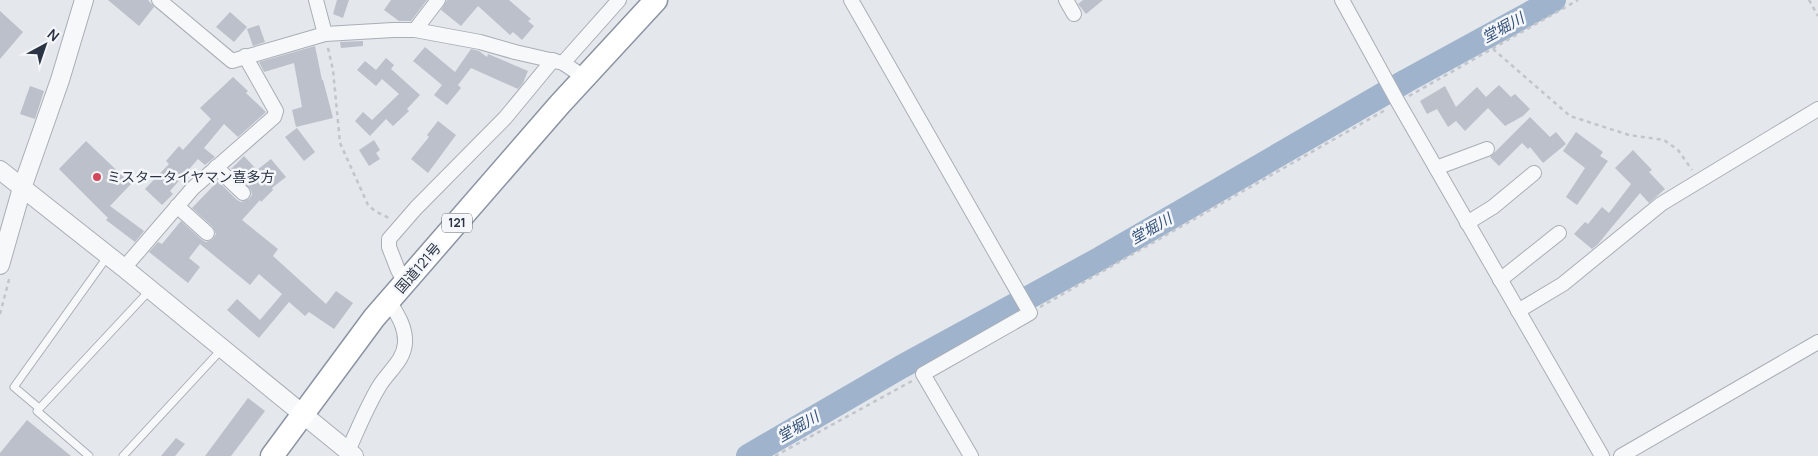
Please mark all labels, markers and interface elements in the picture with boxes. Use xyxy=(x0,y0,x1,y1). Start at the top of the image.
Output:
water label: 堂堀川 xyxy=(1478,7,1529,48)
north arrow xyxy=(20,20,70,70)
text: N xyxy=(44,24,64,45)
place label: ミスタータイヤマン喜多方 xyxy=(107,167,275,186)
marker: ミスタータイヤマン喜多方 xyxy=(91,171,103,183)
water label: 堂堀川 xyxy=(1126,207,1177,249)
road number: 121 xyxy=(442,214,472,232)
street label: 国道121号 xyxy=(390,238,445,297)
water label: 堂堀川 xyxy=(773,405,824,447)

